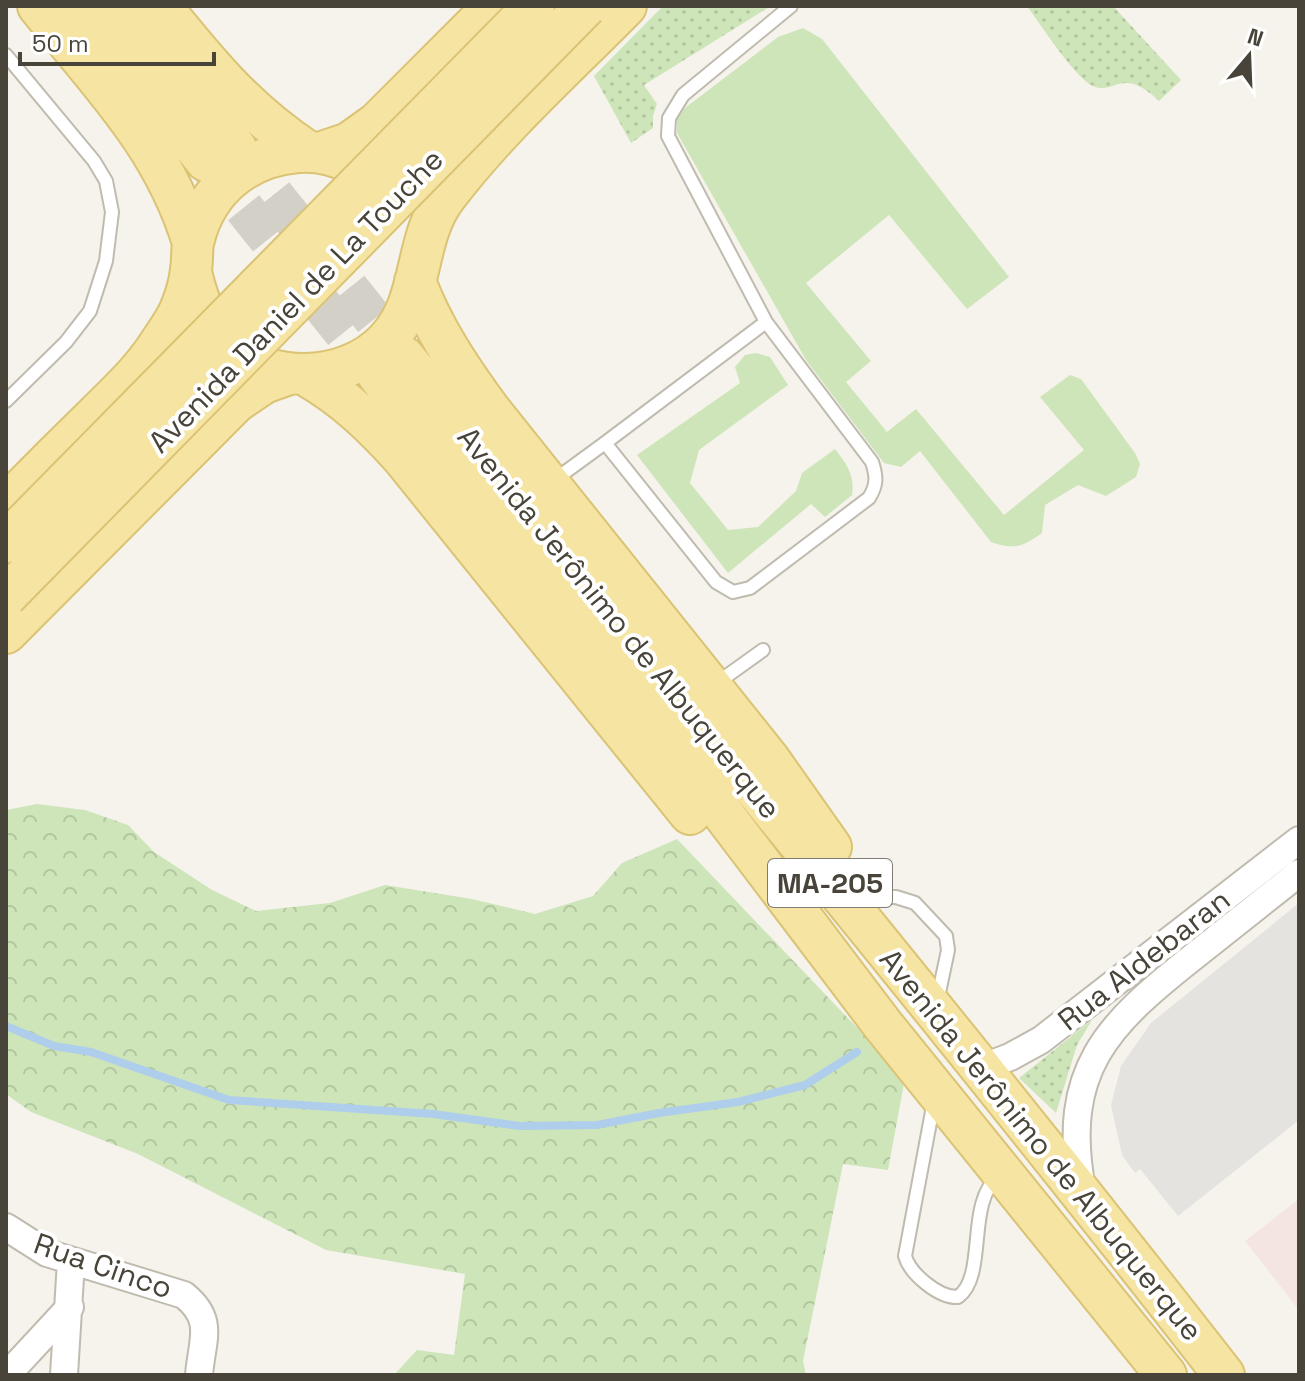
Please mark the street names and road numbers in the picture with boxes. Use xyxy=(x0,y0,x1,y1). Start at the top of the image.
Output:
street label: Avenida Daniel de La Touche xyxy=(140,140,452,461)
street label: Avenida Jerônimo de Albuquerque xyxy=(449,419,790,827)
road number: MA-205 xyxy=(768,859,892,907)
street label: Rua Aldebaran xyxy=(1050,880,1238,1039)
street label: Avenida Jerônimo de Albuquerque xyxy=(871,941,1212,1349)
street label: Rua Cinco xyxy=(29,1224,177,1307)

